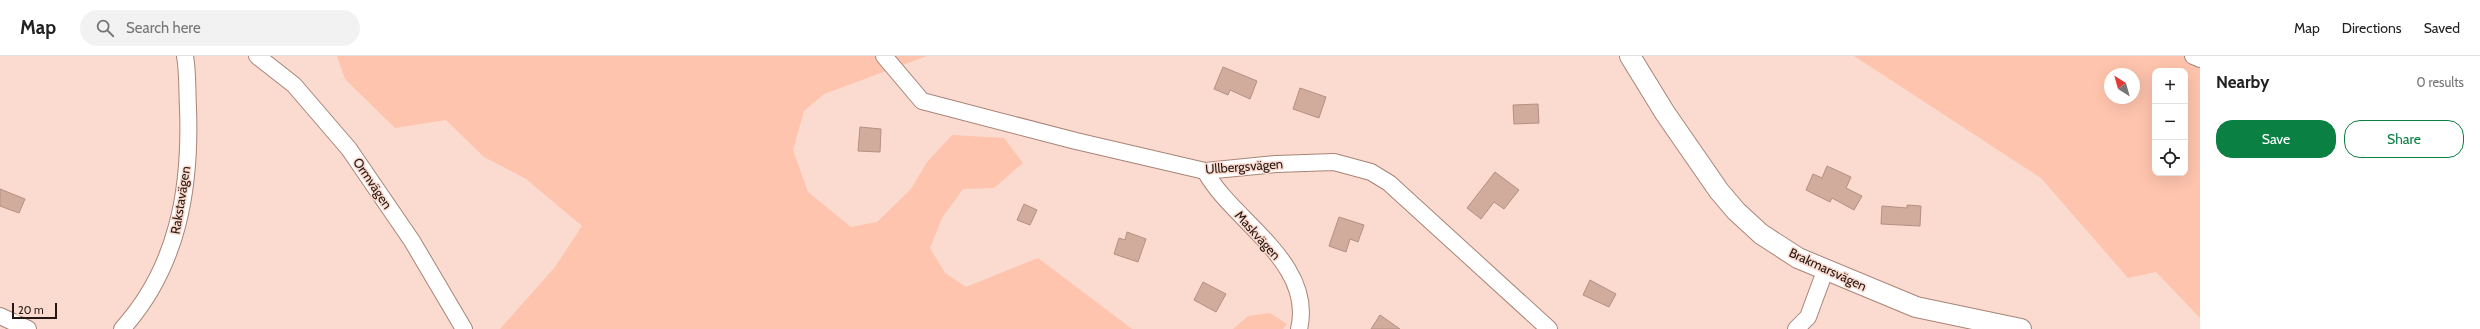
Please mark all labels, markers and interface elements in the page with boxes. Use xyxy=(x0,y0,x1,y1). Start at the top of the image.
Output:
search box xyxy=(80,10,360,46)
text: Map xyxy=(20,16,56,39)
icon: search xyxy=(94,17,116,39)
text: Search here xyxy=(126,19,201,37)
text: Map xyxy=(2294,19,2320,37)
text: Directions xyxy=(2342,19,2402,37)
text: Saved xyxy=(2424,19,2460,37)
north arrow xyxy=(2104,68,2140,104)
map controls xyxy=(2152,68,2188,176)
button: + xyxy=(2152,68,2188,104)
text: Nearby xyxy=(2216,72,2269,92)
text: 0 results xyxy=(2416,74,2464,90)
button: − xyxy=(2152,104,2188,140)
button: Save xyxy=(2216,120,2336,158)
button: Share xyxy=(2344,120,2464,158)
button: locate xyxy=(2152,140,2188,176)
street label: Ormvägen xyxy=(350,154,396,212)
street label: Ullbergsvägen xyxy=(1204,155,1284,177)
street label: Rakstavägen xyxy=(167,165,193,235)
street label: Maskvägen xyxy=(1232,207,1284,263)
street label: Brakmarsvägen xyxy=(1787,244,1869,294)
scale bar xyxy=(12,301,57,320)
text: 20 m xyxy=(18,303,44,317)

